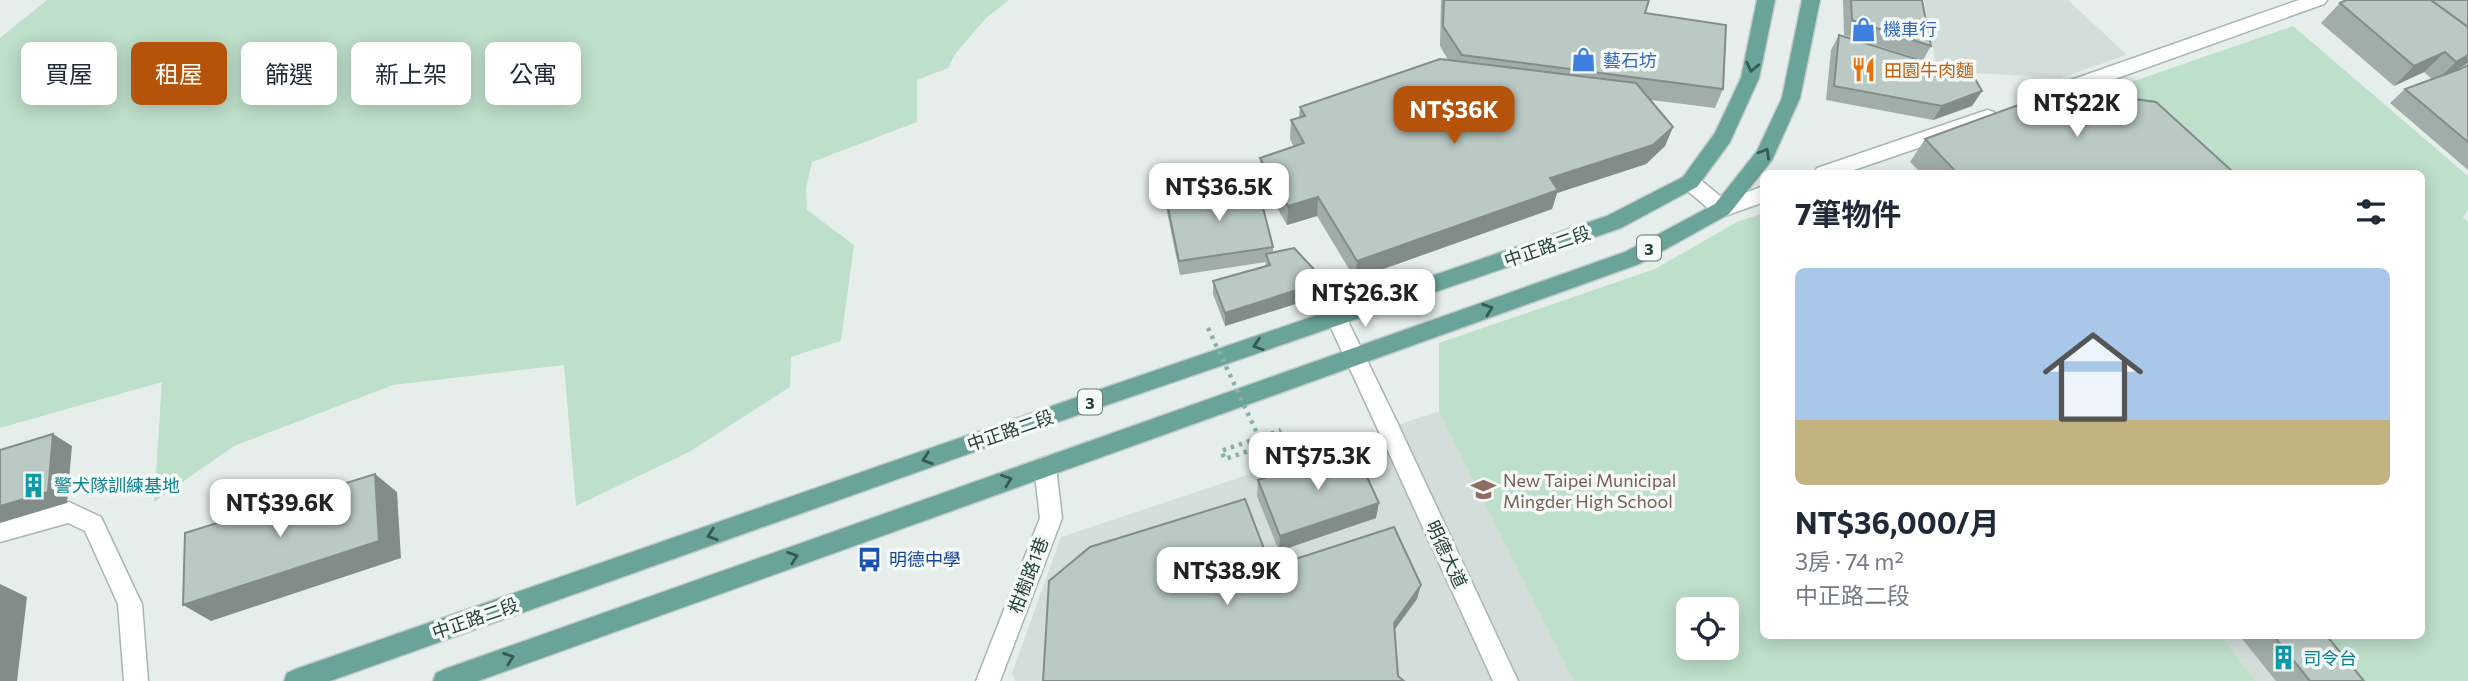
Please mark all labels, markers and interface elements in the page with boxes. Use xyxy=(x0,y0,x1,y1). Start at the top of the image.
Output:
shop icon: 機車行 xyxy=(1849,15,1877,43)
place label: 機車行 xyxy=(1883,18,1937,40)
chip: 買屋 xyxy=(21,42,117,105)
chip: 租屋 xyxy=(131,42,227,105)
chip: 篩選 xyxy=(241,42,337,105)
chip: 新上架 xyxy=(351,42,471,105)
chip: 公寓 xyxy=(485,42,581,105)
shop icon: 藝石坊 xyxy=(1569,46,1597,74)
place label: 藝石坊 xyxy=(1603,49,1657,71)
restaurant icon: 田園牛肉麵 xyxy=(1850,56,1878,84)
place label: 田園牛肉麵 xyxy=(1884,59,1974,81)
one-way arrow xyxy=(1746,61,1761,73)
pin: NT$22K xyxy=(2020,80,2134,139)
pin: NT$36K xyxy=(1397,86,1511,146)
text: NT$22K xyxy=(2033,88,2121,116)
text: NT$36K xyxy=(1410,95,1498,123)
one-way arrow xyxy=(1756,147,1769,160)
pin: NT$36.5K xyxy=(1147,164,1291,223)
text: NT$36.5K xyxy=(1165,172,1273,200)
icon: filters xyxy=(2352,193,2390,231)
text: 7筆物件 xyxy=(1795,194,1902,231)
street label: 中正路二段 xyxy=(1501,221,1593,271)
road number: 3 xyxy=(1637,236,1661,260)
pin: NT$26.3K xyxy=(1293,270,1437,329)
text: NT$26.3K xyxy=(1311,278,1419,306)
one-way arrow xyxy=(1482,303,1494,317)
icon: home xyxy=(2030,314,2156,440)
one-way arrow xyxy=(1252,337,1264,351)
road number: 3 xyxy=(1078,390,1102,414)
street label: 中正路二段 xyxy=(964,405,1056,455)
pin: NT$75.3K xyxy=(1246,433,1390,492)
text: NT$75.3K xyxy=(1265,441,1371,469)
one-way arrow xyxy=(921,451,934,465)
place label: New Taipei Municipal Mingder High School xyxy=(1503,469,1676,512)
building icon: 警犬隊訓練基地 xyxy=(20,471,48,499)
place label: 警犬隊訓練基地 xyxy=(54,474,180,496)
one-way arrow xyxy=(1000,475,1012,489)
school or university icon: New Taipei Municipal Mingder High School xyxy=(1469,476,1497,504)
pin: NT$39.6K xyxy=(208,480,352,539)
text: NT$39.6K xyxy=(226,488,334,516)
text: NT$36,000/月 xyxy=(1795,503,2000,540)
street label: 明德大道 xyxy=(1422,517,1472,591)
one-way arrow xyxy=(707,527,719,541)
street label: 柑樹路1巷 xyxy=(1003,534,1053,616)
bus stop icon: 明德中學 xyxy=(855,545,883,573)
text: 3房 · 74 m² xyxy=(1795,547,1904,575)
place label: 明德中學 xyxy=(889,548,961,570)
pin: NT$38.9K xyxy=(1155,548,1299,607)
one-way arrow xyxy=(786,551,798,565)
text: NT$38.9K xyxy=(1173,556,1281,584)
text: 中正路二段 xyxy=(1795,581,1910,609)
street label: 中正路二段 xyxy=(429,593,521,643)
map controls xyxy=(1676,597,1739,660)
button: locate xyxy=(1676,597,1739,660)
building icon: 司令台 xyxy=(2269,644,2297,672)
place label: 司令台 xyxy=(2303,647,2357,669)
one-way arrow xyxy=(503,652,515,666)

